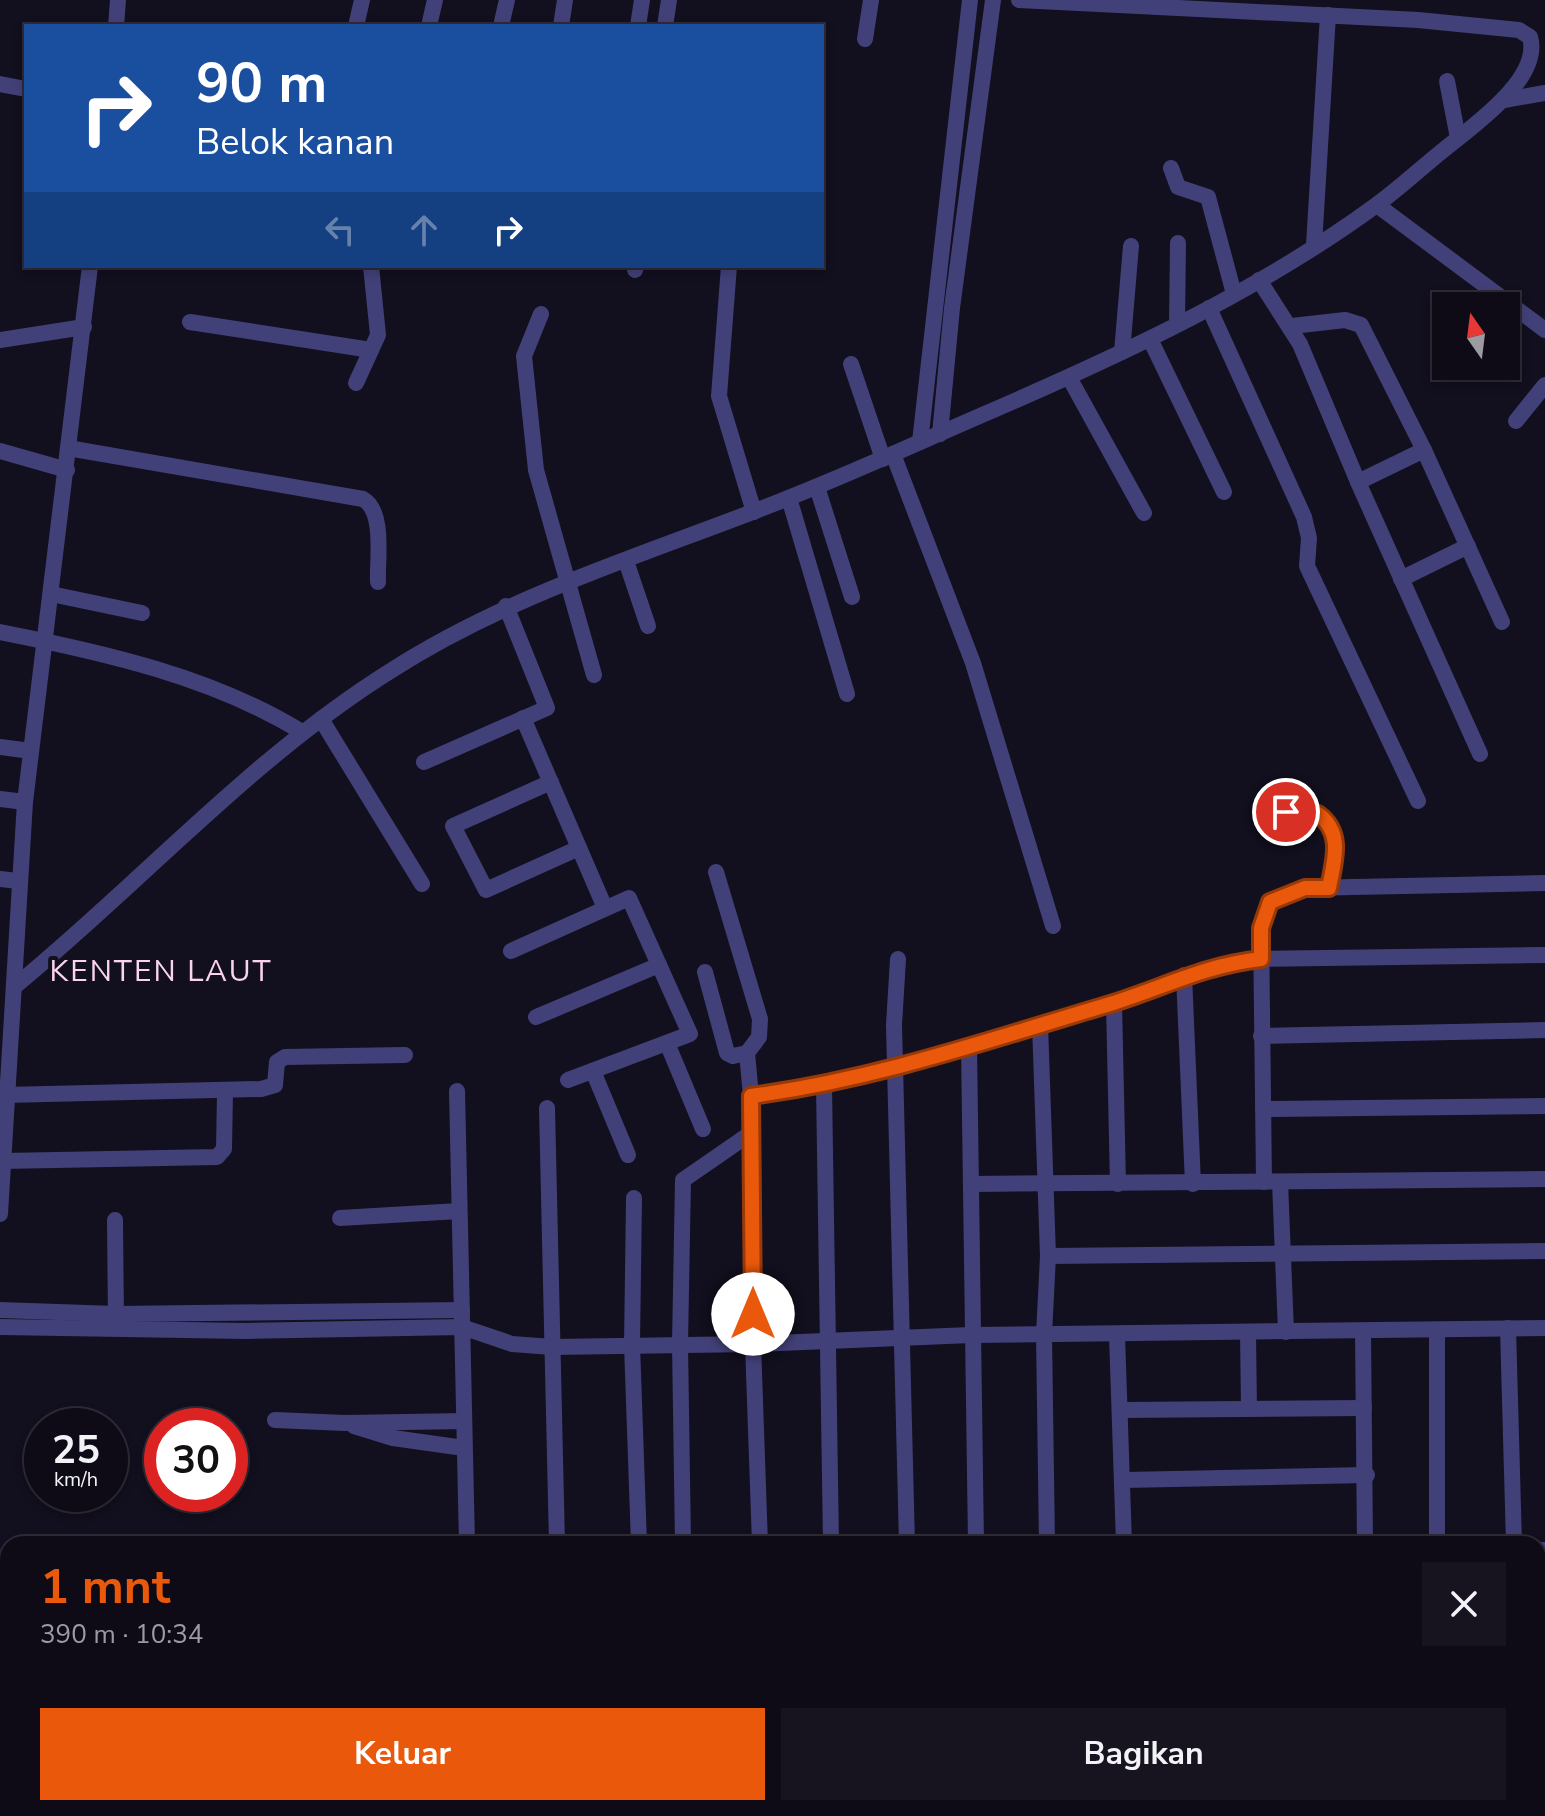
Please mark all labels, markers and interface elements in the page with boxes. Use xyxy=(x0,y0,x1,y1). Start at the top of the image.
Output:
text: 90 m xyxy=(196,45,327,122)
icon: right xyxy=(64,56,168,160)
text: Belok kanan xyxy=(196,118,394,167)
icon: left xyxy=(318,208,362,252)
icon: ahead xyxy=(402,208,446,252)
icon: right xyxy=(486,208,530,252)
north arrow xyxy=(1432,292,1520,380)
map controls xyxy=(1432,292,1520,380)
pin xyxy=(1252,778,1320,846)
icon: arrive xyxy=(1264,790,1308,834)
district label: KENTEN LAUT xyxy=(49,951,273,992)
position arrow xyxy=(711,1272,795,1356)
speed limit sign: 30 xyxy=(144,1408,248,1512)
text: 25 xyxy=(52,1423,100,1477)
text: km/h xyxy=(54,1466,98,1493)
text: 1 mnt xyxy=(40,1554,170,1620)
button: close xyxy=(1422,1562,1506,1646)
text: 390 m · 10:34 xyxy=(40,1617,203,1652)
button: Keluar xyxy=(40,1708,765,1800)
button: Bagikan xyxy=(781,1708,1506,1800)

